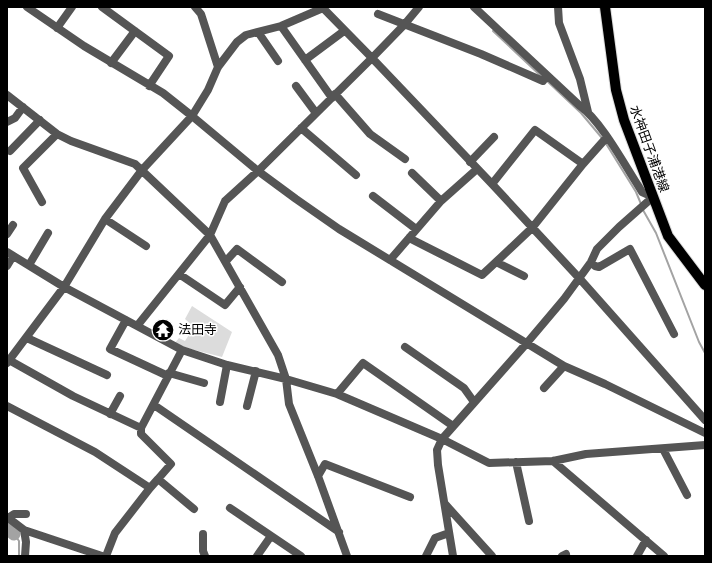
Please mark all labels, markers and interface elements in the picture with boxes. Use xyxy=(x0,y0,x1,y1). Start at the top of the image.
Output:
street label: 水神田子浦港線 xyxy=(626,104,672,194)
temple icon: 法田寺 xyxy=(150,317,176,343)
place label: 法田寺 xyxy=(178,322,217,338)

